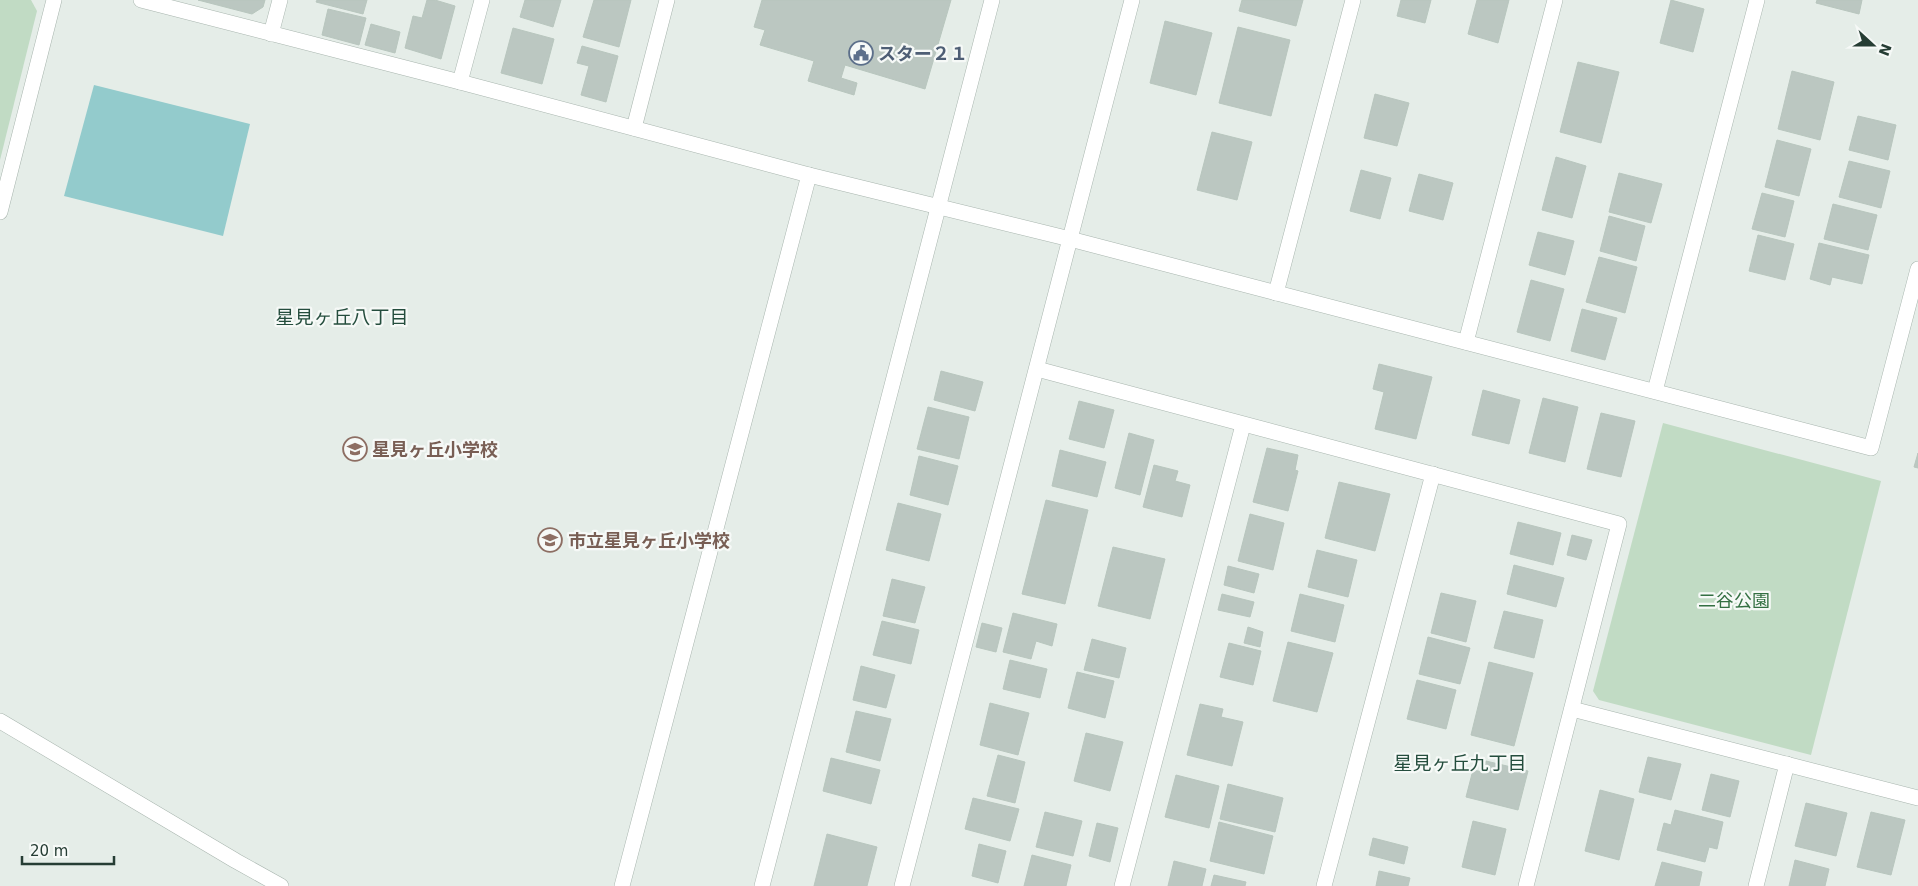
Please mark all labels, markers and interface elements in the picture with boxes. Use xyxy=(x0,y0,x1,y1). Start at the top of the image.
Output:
north arrow xyxy=(1848,20,1898,70)
public building icon: スター２１ xyxy=(848,40,874,66)
text: N xyxy=(1876,41,1895,58)
place label: スター２１ xyxy=(878,43,968,64)
district label: 星見ヶ丘八丁目 xyxy=(275,306,409,328)
school or university icon: 星見ヶ丘小学校 xyxy=(342,436,368,462)
place label: 星見ヶ丘小学校 xyxy=(372,439,498,460)
school or university icon: 市立星見ヶ丘小学校 xyxy=(537,527,563,553)
place label: 市立星見ヶ丘小学校 xyxy=(568,530,730,551)
park label: 二谷公園 xyxy=(1698,590,1770,611)
district label: 星見ヶ丘九丁目 xyxy=(1393,752,1527,774)
scale bar xyxy=(22,834,115,866)
text: 20 m xyxy=(30,842,68,860)

